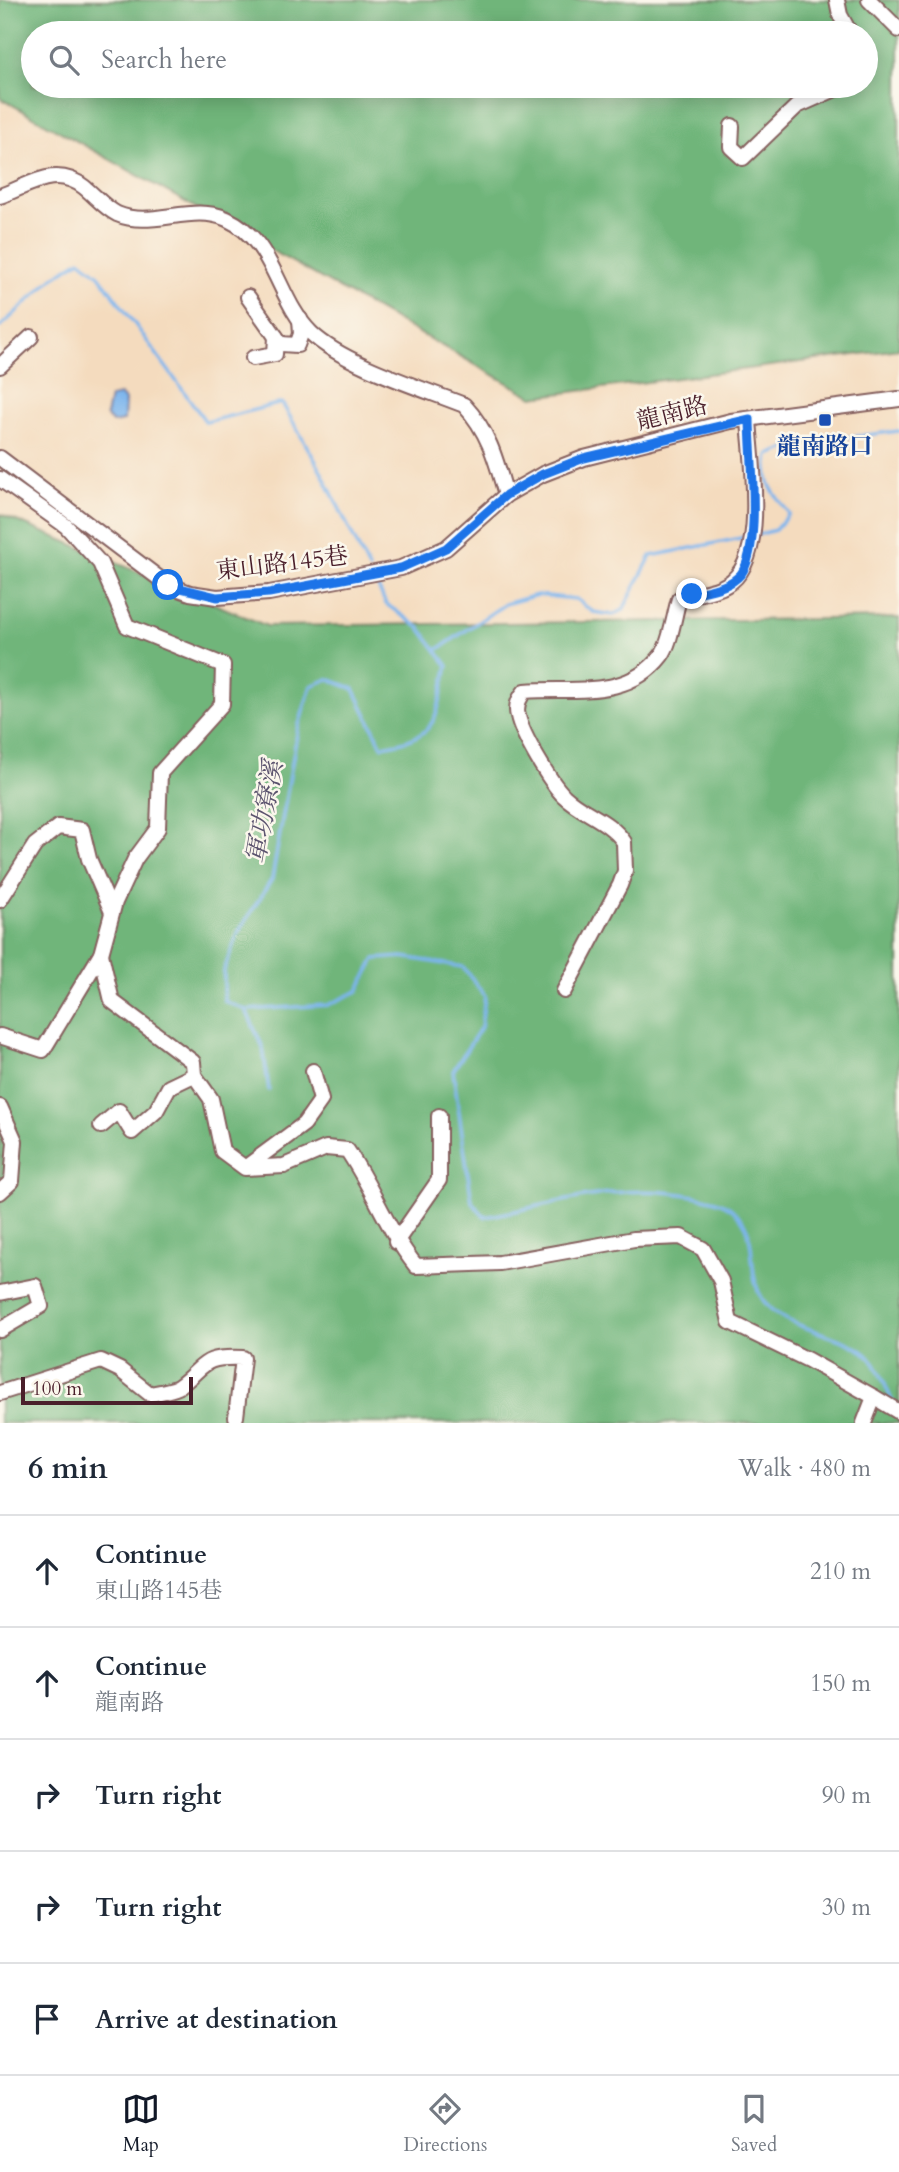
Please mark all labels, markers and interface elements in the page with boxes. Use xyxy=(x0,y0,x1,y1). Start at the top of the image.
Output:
search box xyxy=(21,21,878,98)
icon: search xyxy=(45,41,83,79)
text: Search here xyxy=(101,42,227,77)
street label: 龍南路 xyxy=(633,389,711,438)
marker: 龍南路口 xyxy=(817,412,833,428)
place label: 龍南路口 xyxy=(777,430,873,463)
street label: 東山路145巷 xyxy=(214,539,350,588)
route start xyxy=(152,569,183,600)
route end xyxy=(676,578,707,609)
water label: 軍功寮溪 xyxy=(238,755,291,866)
scale bar xyxy=(21,1374,192,1406)
text: 100 m xyxy=(32,1376,82,1402)
text: 6 min xyxy=(28,1448,108,1489)
text: Walk · 480 m xyxy=(738,1453,871,1484)
text: Continue xyxy=(95,1537,207,1572)
icon: ahead xyxy=(28,1552,66,1590)
text: 210 m xyxy=(810,1556,871,1587)
text: 東山路145巷 xyxy=(95,1575,222,1606)
text: Continue xyxy=(95,1649,207,1684)
icon: ahead xyxy=(28,1664,66,1702)
text: 150 m xyxy=(810,1668,871,1699)
text: 龍南路 xyxy=(95,1687,164,1718)
icon: right xyxy=(28,1776,66,1814)
text: Turn right xyxy=(95,1778,222,1813)
text: 90 m xyxy=(822,1780,871,1811)
icon: right xyxy=(28,1888,66,1926)
text: Turn right xyxy=(95,1890,222,1925)
text: 30 m xyxy=(822,1892,871,1923)
icon: arrive xyxy=(28,2000,66,2038)
text: Arrive at destination xyxy=(95,2002,338,2037)
tab: Map xyxy=(122,2090,160,2158)
tab: Directions xyxy=(404,2090,487,2158)
tab: Saved xyxy=(731,2090,777,2158)

